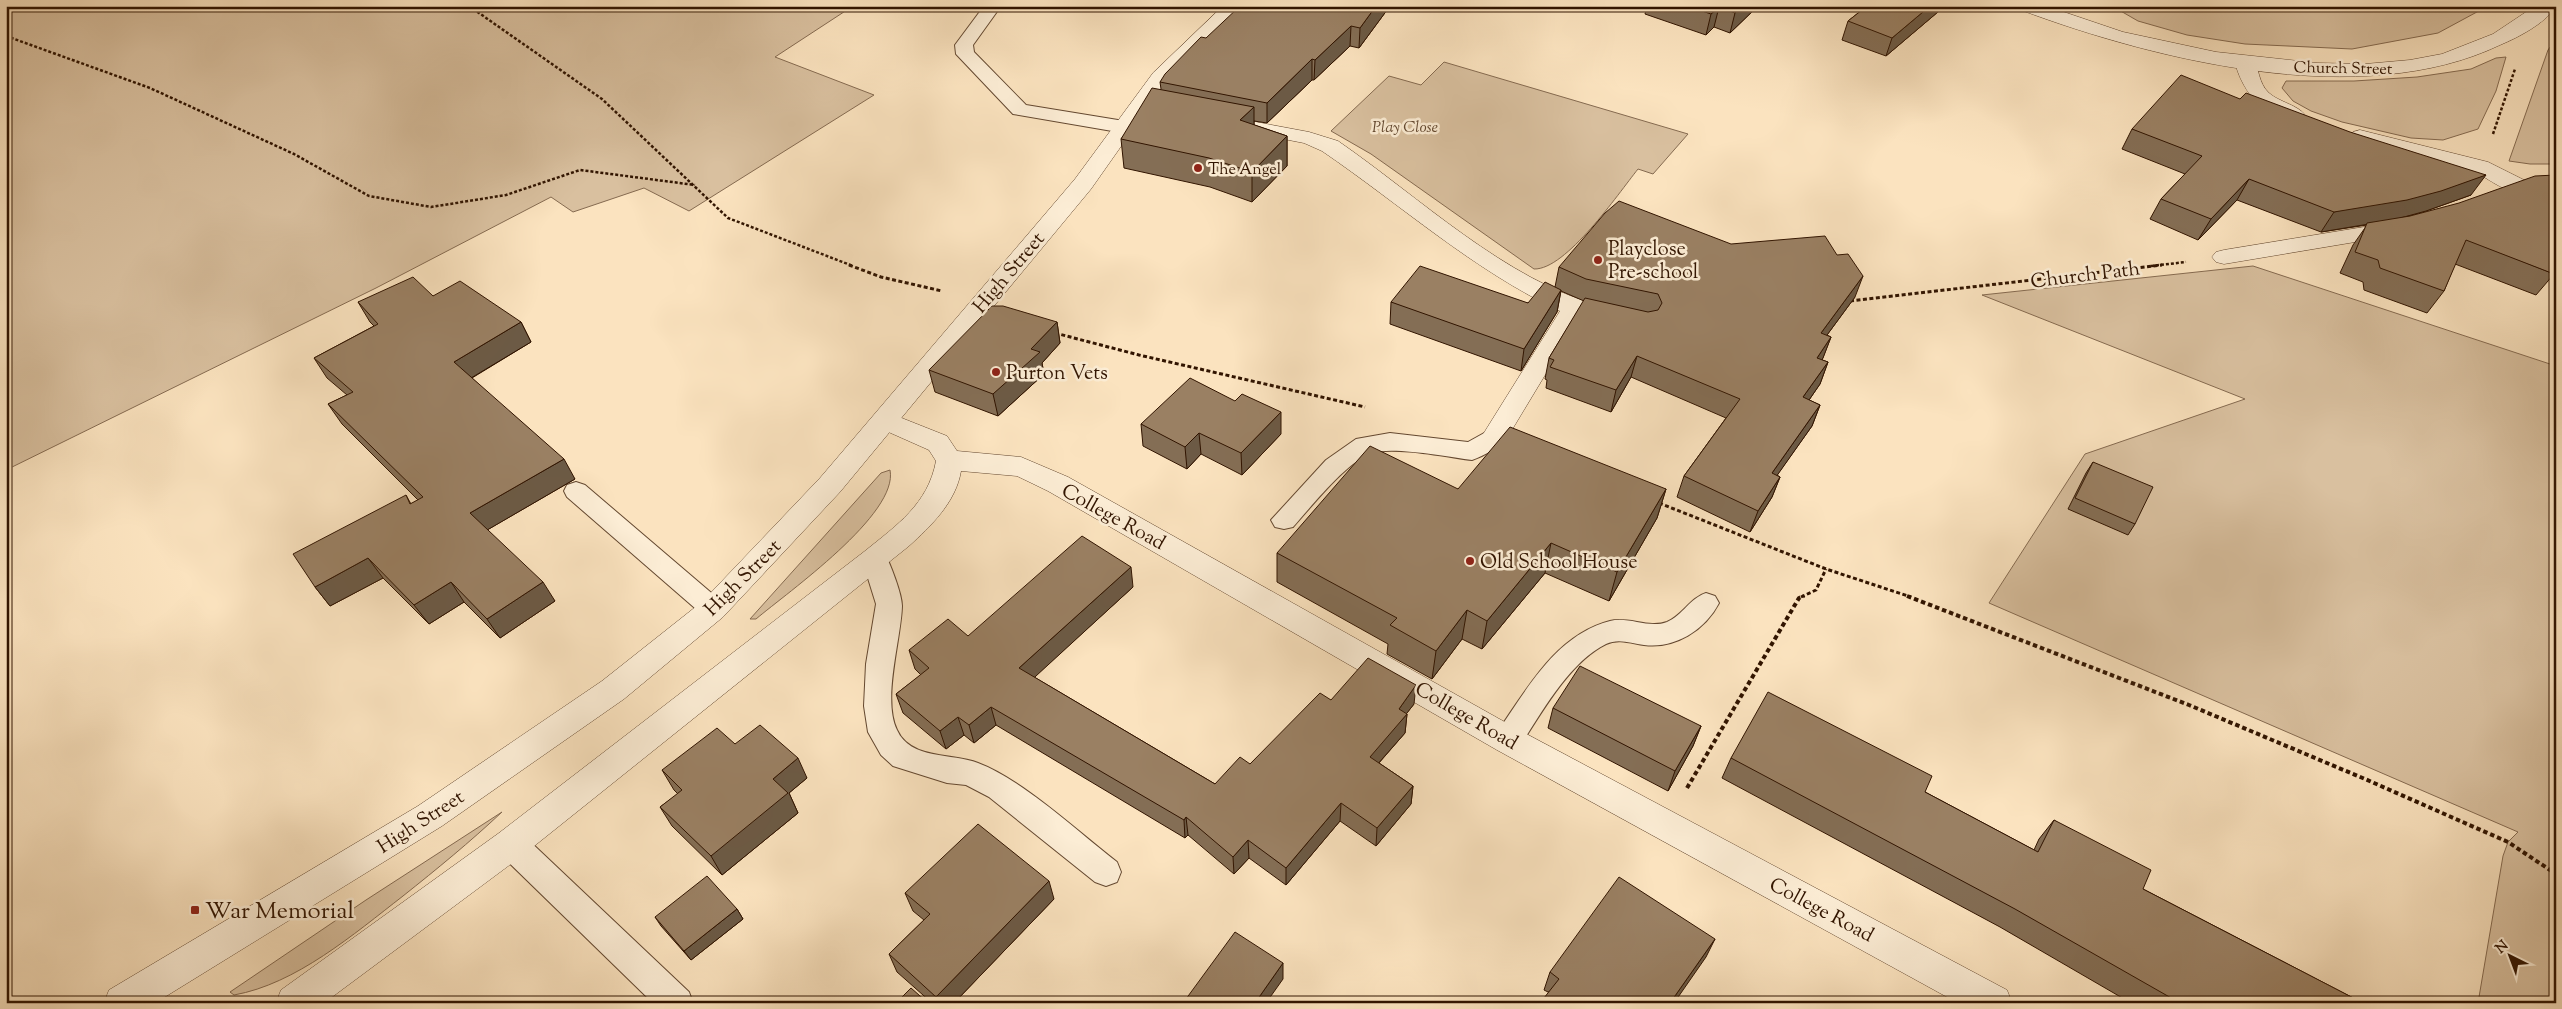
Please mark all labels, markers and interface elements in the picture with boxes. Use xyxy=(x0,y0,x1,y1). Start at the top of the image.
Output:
street label: Church Street xyxy=(2293,57,2393,82)
park label: Play Close xyxy=(1372,117,1438,140)
place label: The Angel xyxy=(1208,159,1282,182)
marker: The Angel xyxy=(1192,162,1204,174)
street label: High Street xyxy=(967,226,1053,321)
place label: Playclose Pre-school xyxy=(1608,236,1699,288)
marker: Playclose Pre-school xyxy=(1592,254,1604,266)
street label: Church Path xyxy=(2029,255,2142,298)
place label: Purton Vets xyxy=(1006,360,1108,389)
marker: Purton Vets xyxy=(990,366,1002,378)
street label: College Road xyxy=(1056,478,1170,559)
street label: High Street xyxy=(699,533,789,624)
place label: Old School House xyxy=(1480,549,1637,578)
marker: Old School House xyxy=(1464,555,1476,567)
street label: College Road xyxy=(1409,676,1523,758)
street label: High Street xyxy=(372,784,471,862)
street label: College Road xyxy=(1763,871,1878,951)
place label: War Memorial xyxy=(205,895,355,929)
marker: War Memorial xyxy=(189,904,201,916)
north arrow xyxy=(2484,932,2534,982)
text: N xyxy=(2492,937,2513,959)

